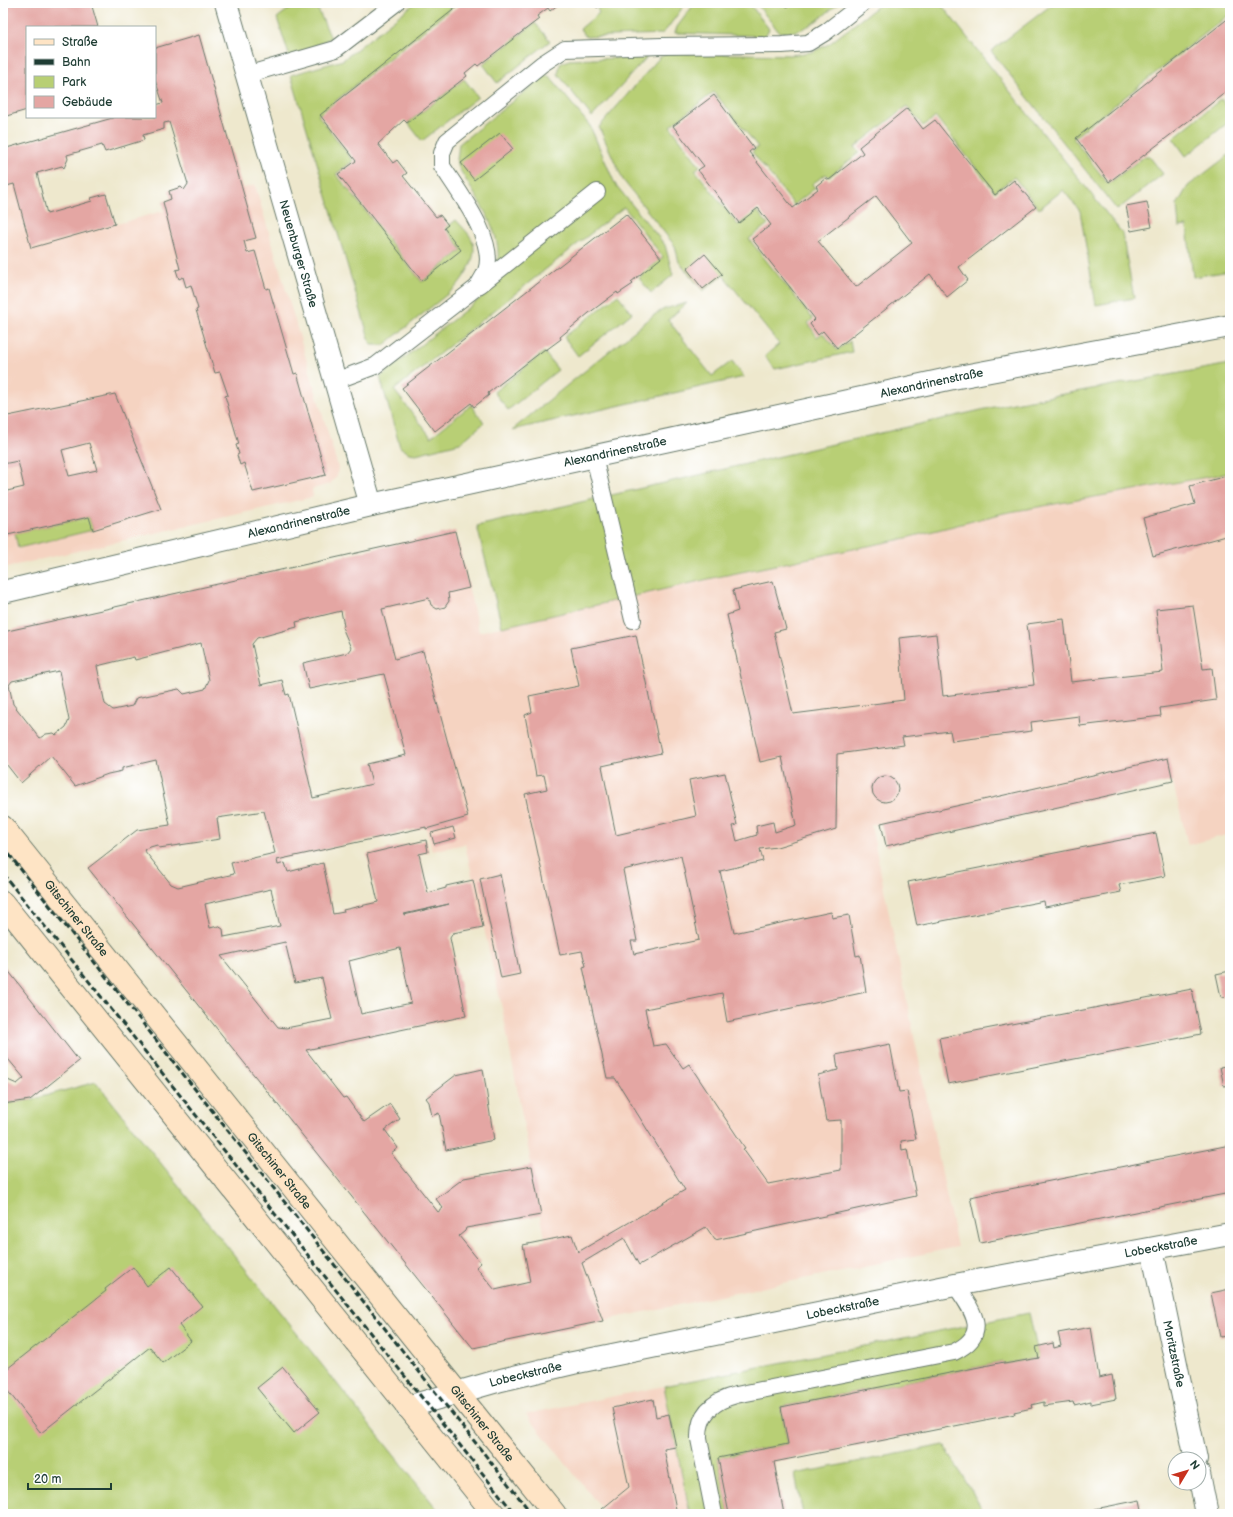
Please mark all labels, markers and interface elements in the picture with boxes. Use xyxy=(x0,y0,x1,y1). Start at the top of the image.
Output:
legend xyxy=(26,26,156,118)
text: Straße xyxy=(62,35,98,50)
text: Bahn xyxy=(62,55,91,70)
text: Park xyxy=(62,75,86,90)
text: Gebäude xyxy=(62,95,112,110)
street label: Neuenburger Straße xyxy=(275,198,321,309)
street label: Alexandrinenstraße xyxy=(879,365,985,402)
street label: Alexandrinenstraße xyxy=(562,434,668,471)
street label: Alexandrinenstraße xyxy=(246,503,352,542)
street label: Gitschiner Straße xyxy=(41,877,111,960)
street label: Gitschiner Straße xyxy=(244,1130,314,1212)
street label: Lobeckstraße xyxy=(1123,1233,1199,1261)
street label: Lobeckstraße xyxy=(805,1294,880,1323)
street label: Moritzstraße xyxy=(1159,1319,1188,1389)
street label: Lobeckstraße xyxy=(488,1359,563,1391)
street label: Gitschiner Straße xyxy=(446,1382,517,1465)
north arrow xyxy=(1167,1451,1207,1491)
text: N xyxy=(1187,1458,1202,1472)
scale bar xyxy=(28,1465,111,1491)
text: 20 m xyxy=(34,1472,61,1487)

